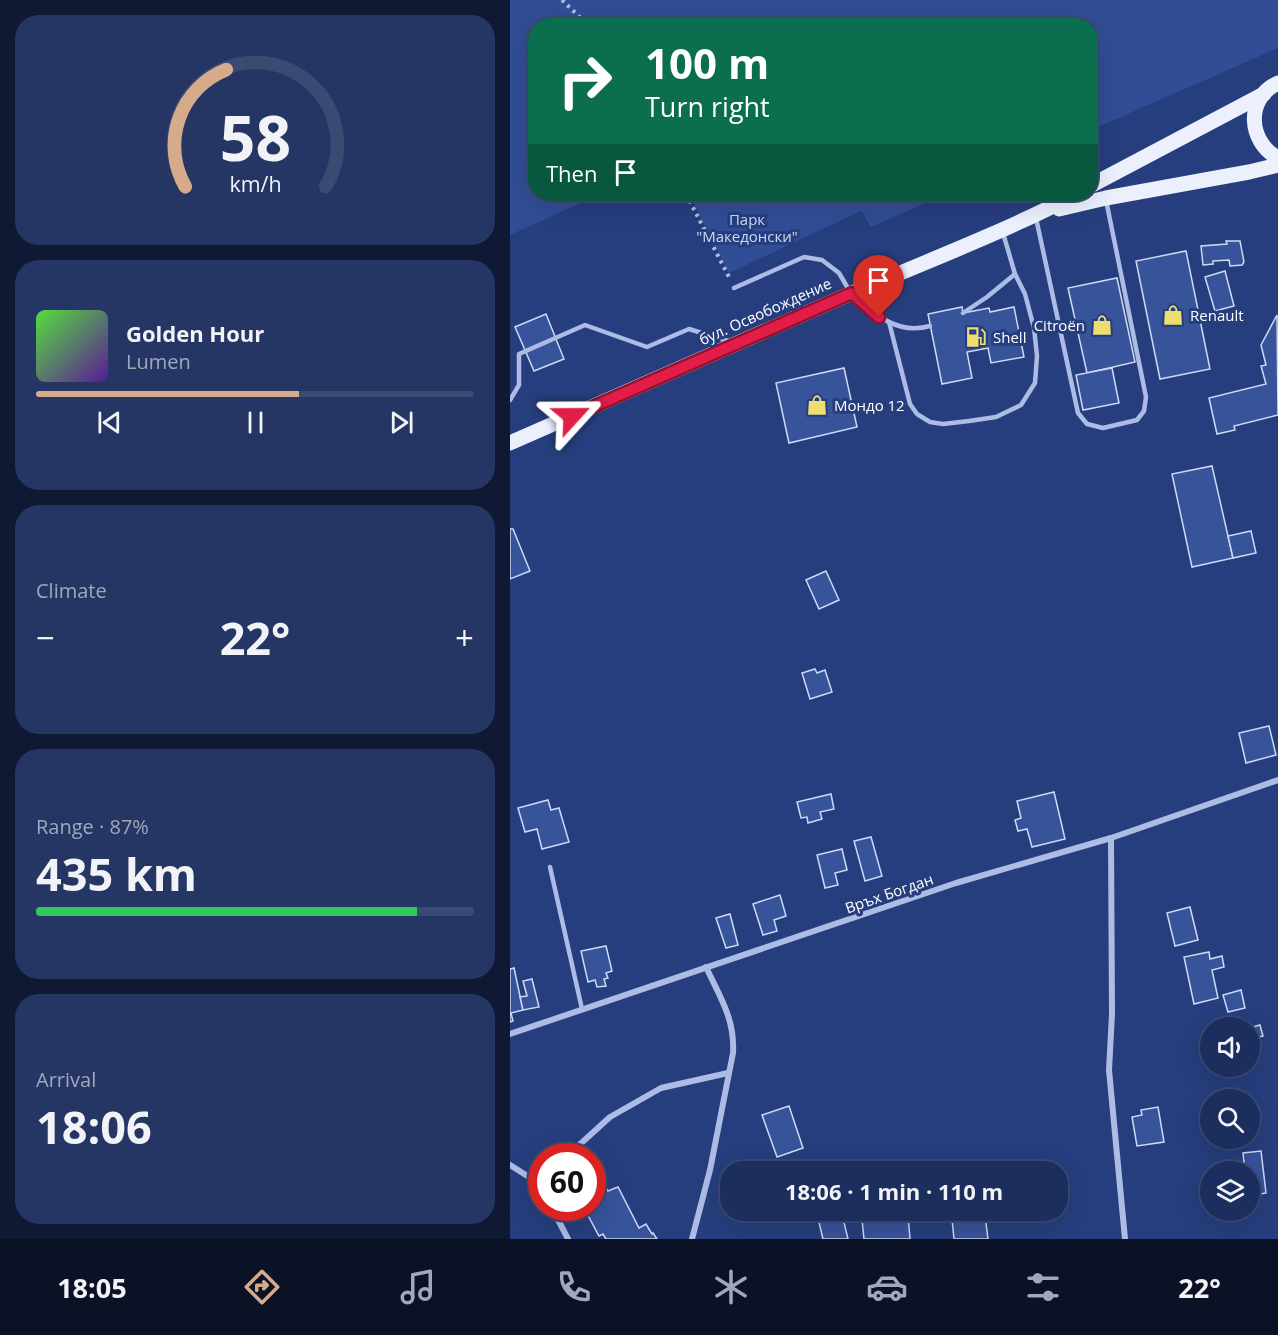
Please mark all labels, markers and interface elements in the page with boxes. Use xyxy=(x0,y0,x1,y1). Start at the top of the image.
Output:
text: 100 m xyxy=(645,34,769,91)
icon: right xyxy=(546,42,624,120)
text: Turn right xyxy=(645,88,770,125)
text: 58 xyxy=(219,94,291,179)
icon: arrive xyxy=(609,156,642,189)
text: Then xyxy=(546,158,597,188)
text: km/h xyxy=(229,169,281,198)
park label: Парк "Македонски" xyxy=(696,209,798,246)
pin xyxy=(853,255,904,317)
icon: arrive xyxy=(862,264,895,297)
street label: бул. Освобождение xyxy=(696,273,834,349)
shop icon: Renault xyxy=(1161,303,1185,327)
place label: Renault xyxy=(1190,305,1244,325)
shop icon: Citroën xyxy=(1090,313,1114,337)
place label: Citroën xyxy=(1034,315,1085,335)
text: Golden Hour xyxy=(126,318,264,348)
fuel station icon: Shell xyxy=(964,325,988,349)
place label: Shell xyxy=(993,327,1026,347)
text: Lumen xyxy=(126,348,191,375)
position arrow xyxy=(540,384,604,448)
shop icon: Мондо 12 xyxy=(805,393,829,417)
place label: Мондо 12 xyxy=(834,395,905,415)
icon: previous xyxy=(93,406,126,439)
icon: pause xyxy=(239,406,272,439)
icon: next xyxy=(385,406,418,439)
text: Climate xyxy=(36,577,107,604)
text: 22° xyxy=(220,607,290,668)
text: − xyxy=(36,615,55,660)
text: + xyxy=(455,615,474,660)
text: Range · 87% xyxy=(36,813,149,840)
text: 435 km xyxy=(36,843,197,904)
street label: Връх Богдан xyxy=(842,869,936,917)
map controls xyxy=(1200,1017,1260,1221)
button: sound xyxy=(1200,1017,1260,1077)
text: Arrival xyxy=(36,1066,96,1093)
button: search xyxy=(1200,1089,1260,1149)
text: 18:06 xyxy=(36,1096,152,1157)
speed limit sign: 60 xyxy=(528,1143,606,1221)
button: layers xyxy=(1200,1161,1260,1221)
text: 18:06 · 1 min · 110 m xyxy=(785,1176,1003,1206)
icon: directions xyxy=(241,1266,283,1308)
icon: music xyxy=(397,1266,439,1308)
icon: phone xyxy=(553,1266,595,1308)
icon: climate xyxy=(710,1266,752,1308)
icon: car xyxy=(866,1266,908,1308)
icon: filters xyxy=(1022,1266,1064,1308)
text: 18:05 xyxy=(57,1269,127,1306)
text: 22° xyxy=(1178,1269,1221,1306)

